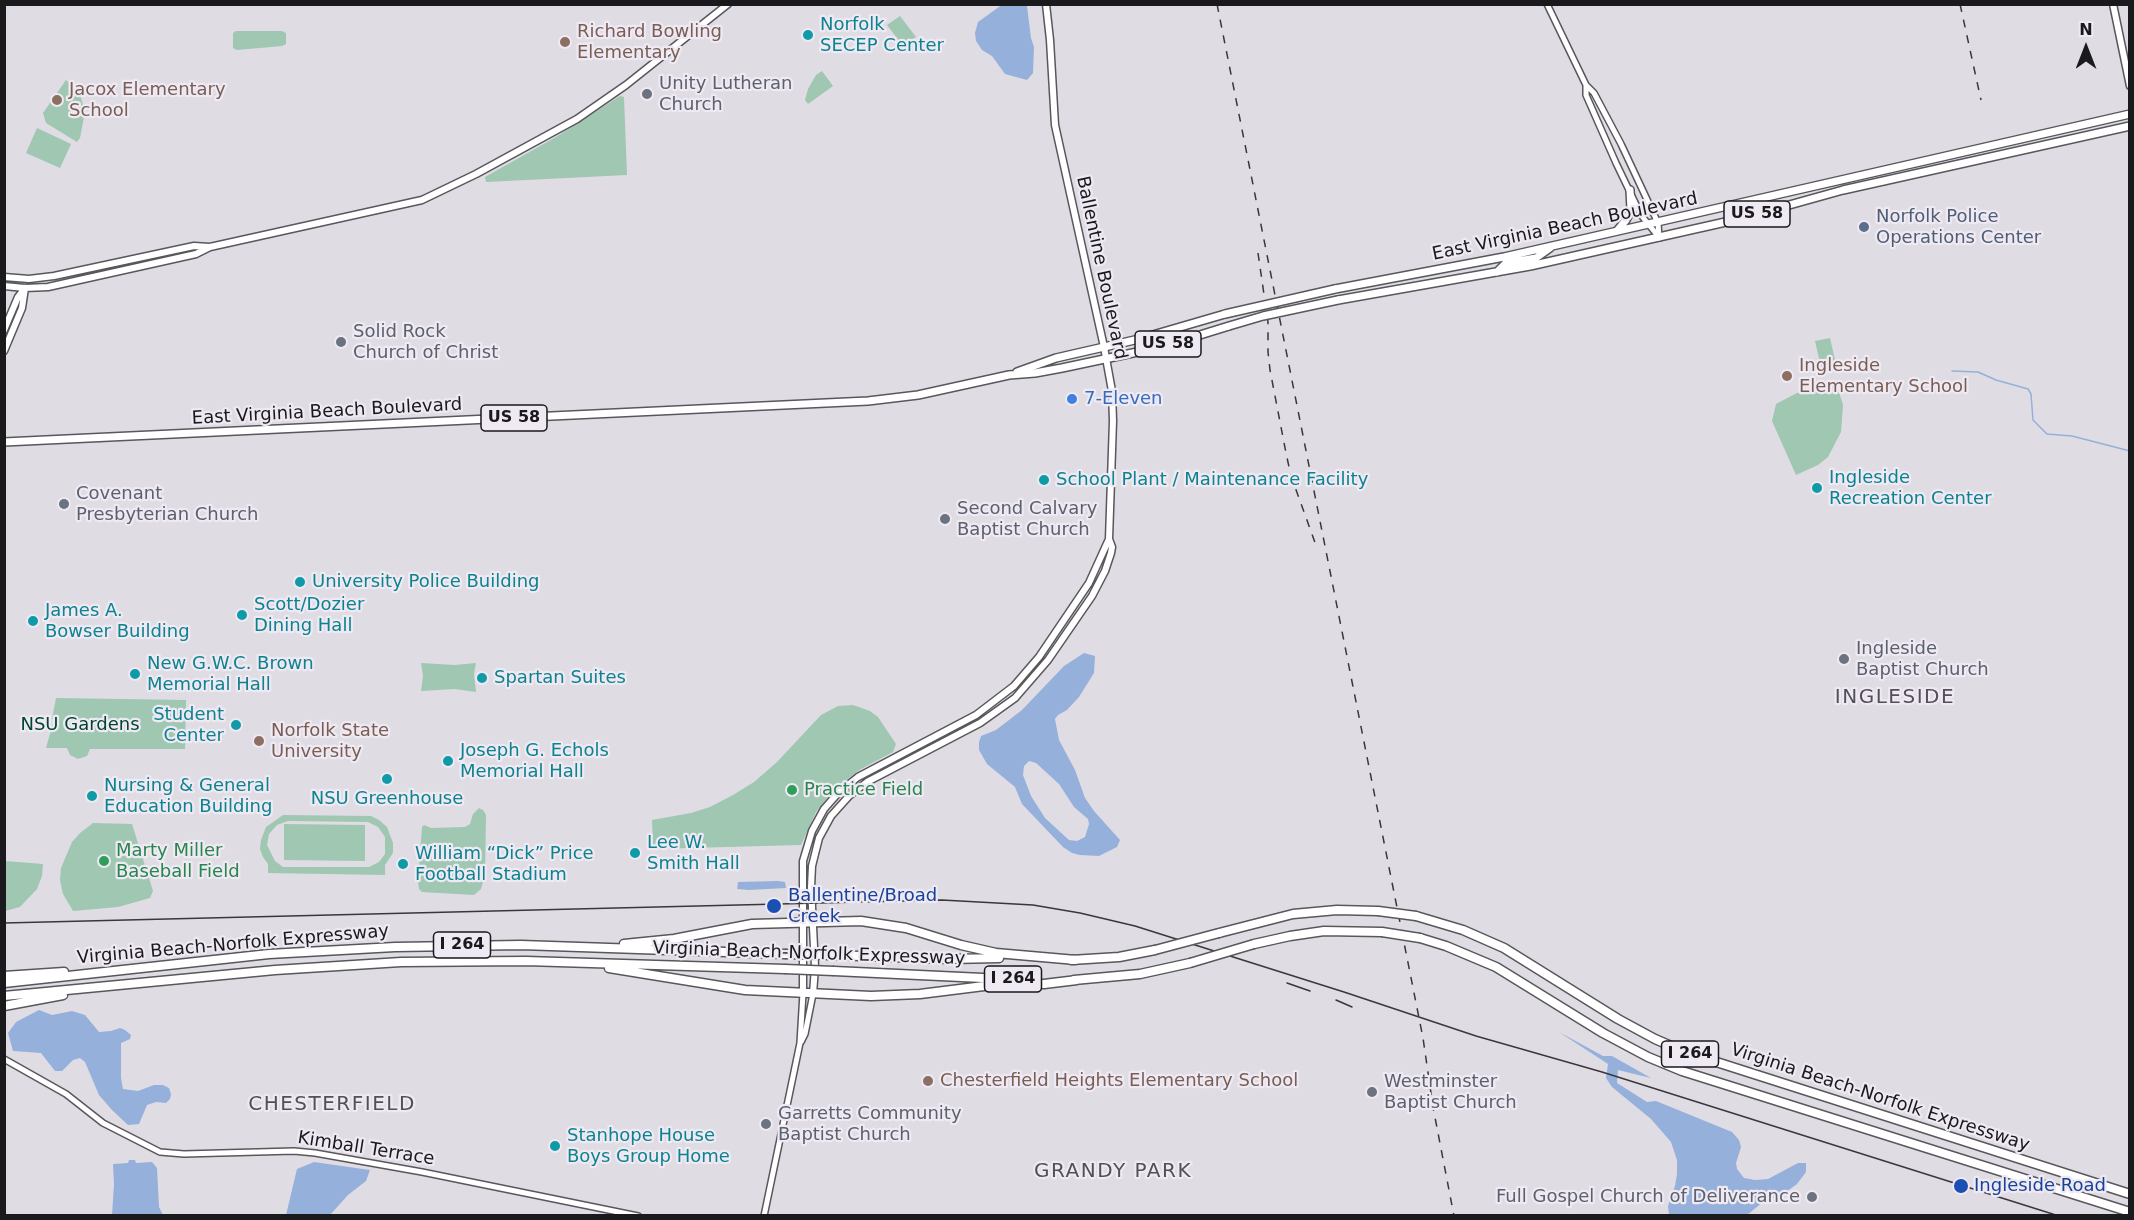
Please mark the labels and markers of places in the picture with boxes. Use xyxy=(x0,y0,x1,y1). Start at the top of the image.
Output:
place label: Norfolk SECEP Center xyxy=(820,14,944,57)
place label: Richard Bowling Elementary xyxy=(577,21,722,63)
marker: Norfolk SECEP Center xyxy=(801,28,815,42)
marker: Richard Bowling Elementary xyxy=(558,35,572,49)
place label: Unity Lutheran Church xyxy=(659,73,793,116)
place label: Jacox Elementary School xyxy=(69,79,226,122)
marker: Unity Lutheran Church xyxy=(640,87,654,101)
marker: Jacox Elementary School xyxy=(50,93,64,107)
place label: Norfolk Police Operations Center xyxy=(1876,206,2041,248)
marker: Norfolk Police Operations Center xyxy=(1857,220,1871,234)
place label: Solid Rock Church of Christ xyxy=(353,321,498,364)
marker: Solid Rock Church of Christ xyxy=(334,335,348,349)
place label: Ingleside Elementary School xyxy=(1799,355,1968,398)
marker: Ingleside Elementary School xyxy=(1780,369,1794,383)
place label: 7-Eleven xyxy=(1084,388,1163,410)
marker: 7-Eleven xyxy=(1065,392,1079,406)
place label: Ingleside Recreation Center xyxy=(1829,467,1992,510)
place label: School Plant / Maintenance Facility xyxy=(1056,469,1368,491)
marker: School Plant / Maintenance Facility xyxy=(1037,473,1051,487)
marker: Ingleside Recreation Center xyxy=(1810,481,1824,495)
place label: Covenant Presbyterian Church xyxy=(76,483,258,526)
marker: Covenant Presbyterian Church xyxy=(57,497,71,511)
place label: Second Calvary Baptist Church xyxy=(957,498,1097,540)
marker: Second Calvary Baptist Church xyxy=(938,512,952,526)
place label: University Police Building xyxy=(312,571,539,593)
marker: University Police Building xyxy=(293,575,307,589)
place label: Scott/Dozier Dining Hall xyxy=(254,594,364,636)
place label: James A. Bowser Building xyxy=(45,600,190,642)
marker: Scott/Dozier Dining Hall xyxy=(235,608,249,622)
marker: James A. Bowser Building xyxy=(26,614,40,628)
place label: Ingleside Baptist Church xyxy=(1856,638,1989,680)
marker: Ingleside Baptist Church xyxy=(1837,652,1851,666)
place label: New G.W.C. Brown Memorial Hall xyxy=(147,653,314,696)
marker: New G.W.C. Brown Memorial Hall xyxy=(128,667,142,681)
place label: Spartan Suites xyxy=(494,667,626,689)
marker: Spartan Suites xyxy=(475,671,489,685)
place label: Student Center xyxy=(153,704,224,746)
marker: Student Center xyxy=(229,718,243,732)
place label: Norfolk State University xyxy=(271,720,389,762)
marker: Norfolk State University xyxy=(252,734,266,748)
place label: Joseph G. Echols Memorial Hall xyxy=(460,740,609,783)
marker: Joseph G. Echols Memorial Hall xyxy=(441,754,455,768)
marker: NSU Greenhouse xyxy=(380,772,394,786)
place label: Nursing & General Education Building xyxy=(104,775,272,818)
place label: Practice Field xyxy=(804,779,923,801)
marker: Practice Field xyxy=(785,783,799,797)
place label: NSU Greenhouse xyxy=(311,788,463,810)
marker: Nursing & General Education Building xyxy=(85,789,99,803)
place label: Lee W. Smith Hall xyxy=(647,832,740,874)
place label: Marty Miller Baseball Field xyxy=(116,840,240,882)
place label: William “Dick” Price Football Stadium xyxy=(415,843,594,886)
marker: Lee W. Smith Hall xyxy=(628,846,642,860)
marker: Marty Miller Baseball Field xyxy=(97,854,111,868)
marker: William “Dick” Price Football Stadium xyxy=(396,857,410,871)
place label: Ballentine/Broad Creek xyxy=(788,885,937,928)
marker: Ballentine/Broad Creek xyxy=(765,897,783,915)
place label: Chesterfield Heights Elementary School xyxy=(940,1070,1298,1092)
place label: Westminster Baptist Church xyxy=(1384,1071,1517,1114)
marker: Chesterfield Heights Elementary School xyxy=(921,1074,935,1088)
marker: Westminster Baptist Church xyxy=(1365,1085,1379,1099)
place label: Garretts Community Baptist Church xyxy=(778,1103,962,1146)
marker: Garretts Community Baptist Church xyxy=(759,1117,773,1131)
place label: Stanhope House Boys Group Home xyxy=(567,1125,730,1168)
marker: Stanhope House Boys Group Home xyxy=(548,1139,562,1153)
place label: Ingleside Road xyxy=(1974,1175,2106,1197)
marker: Ingleside Road xyxy=(1952,1177,1970,1195)
place label: Full Gospel Church of Deliverance xyxy=(1496,1186,1800,1208)
marker: Full Gospel Church of Deliverance xyxy=(1805,1190,1819,1204)

